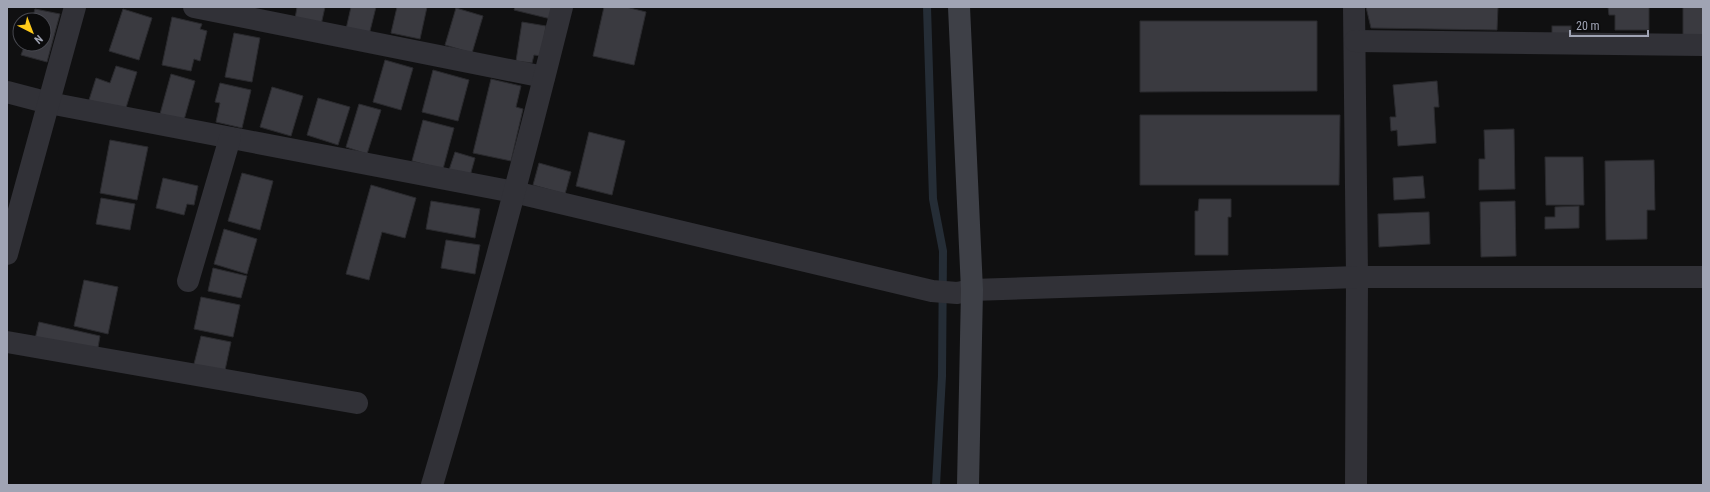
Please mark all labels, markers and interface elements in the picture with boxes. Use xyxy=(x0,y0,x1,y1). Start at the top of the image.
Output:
north arrow xyxy=(12,12,52,52)
scale bar xyxy=(1570,12,1648,38)
text: 20 m xyxy=(1576,19,1600,33)
text: N xyxy=(31,32,45,46)

